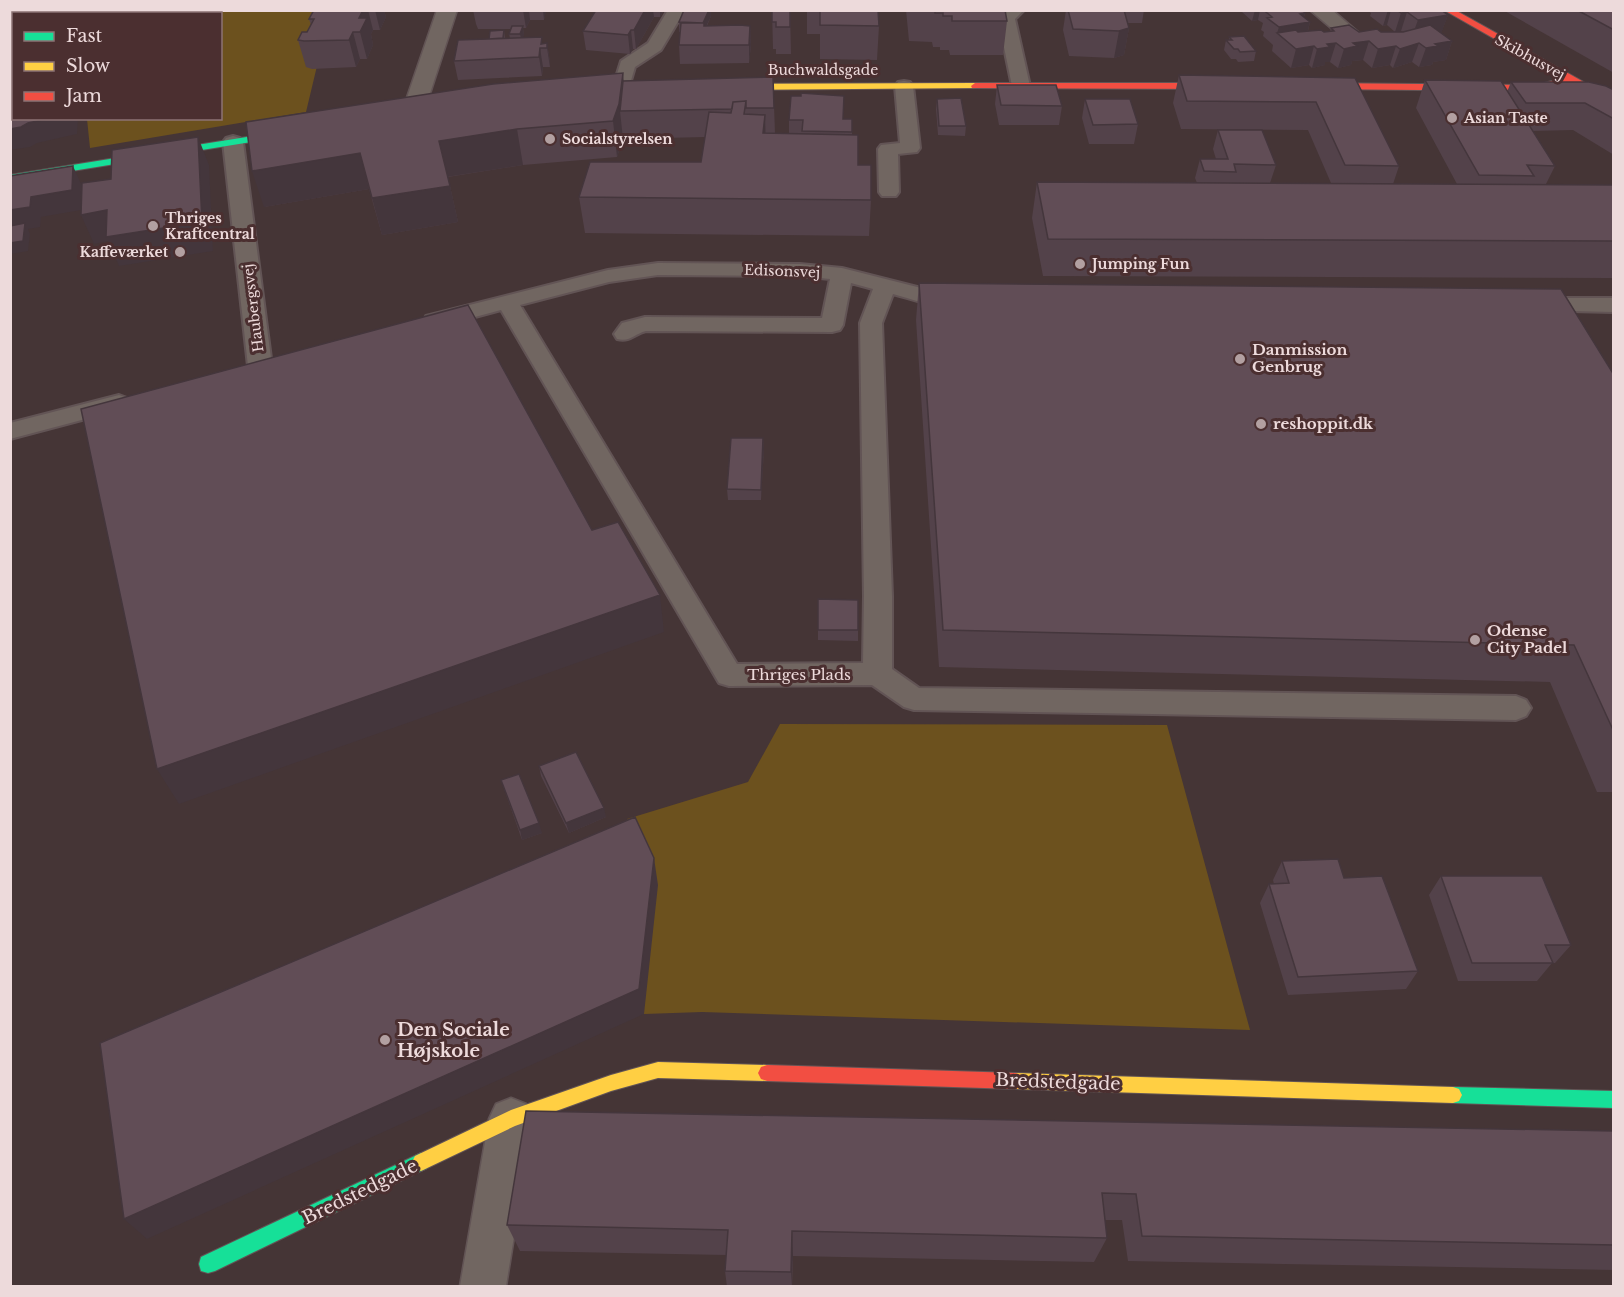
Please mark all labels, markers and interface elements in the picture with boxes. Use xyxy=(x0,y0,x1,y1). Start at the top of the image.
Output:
legend xyxy=(12,12,222,120)
text: Fast xyxy=(66,25,103,47)
street label: Skibhusvej xyxy=(1492,30,1568,84)
text: Slow xyxy=(66,55,111,77)
street label: Buchwaldsgade xyxy=(768,61,878,79)
text: Jam xyxy=(64,85,102,107)
place label: Asian Taste xyxy=(1463,109,1548,127)
marker: Asian Taste xyxy=(1445,111,1459,125)
place label: Socialstyrelsen xyxy=(562,130,672,148)
marker: Socialstyrelsen xyxy=(543,132,557,146)
place label: Thriges Kraftcentral xyxy=(165,209,255,243)
marker: Thriges Kraftcentral xyxy=(146,219,160,233)
place label: Kaffeværket xyxy=(79,243,169,261)
marker: Kaffeværket xyxy=(173,245,187,259)
place label: Jumping Fun xyxy=(1089,255,1190,273)
marker: Jumping Fun xyxy=(1073,257,1087,271)
street label: Edisonsvej xyxy=(744,261,820,281)
street label: Haubergsvej xyxy=(239,263,267,353)
place label: Danmission Genbrug xyxy=(1252,340,1348,376)
marker: Danmission Genbrug xyxy=(1233,352,1247,366)
place label: reshoppit.dk xyxy=(1273,414,1374,433)
marker: reshoppit.dk xyxy=(1254,417,1268,431)
place label: Odense City Padel xyxy=(1487,621,1568,657)
marker: Odense City Padel xyxy=(1468,633,1482,647)
street label: Thriges Plads xyxy=(747,665,851,684)
place label: Den Sociale Højskole xyxy=(397,1019,510,1062)
marker: Den Sociale Højskole xyxy=(378,1033,392,1047)
street label: Bredstedgade xyxy=(995,1069,1121,1095)
street label: Bredstedgade xyxy=(299,1155,421,1229)

